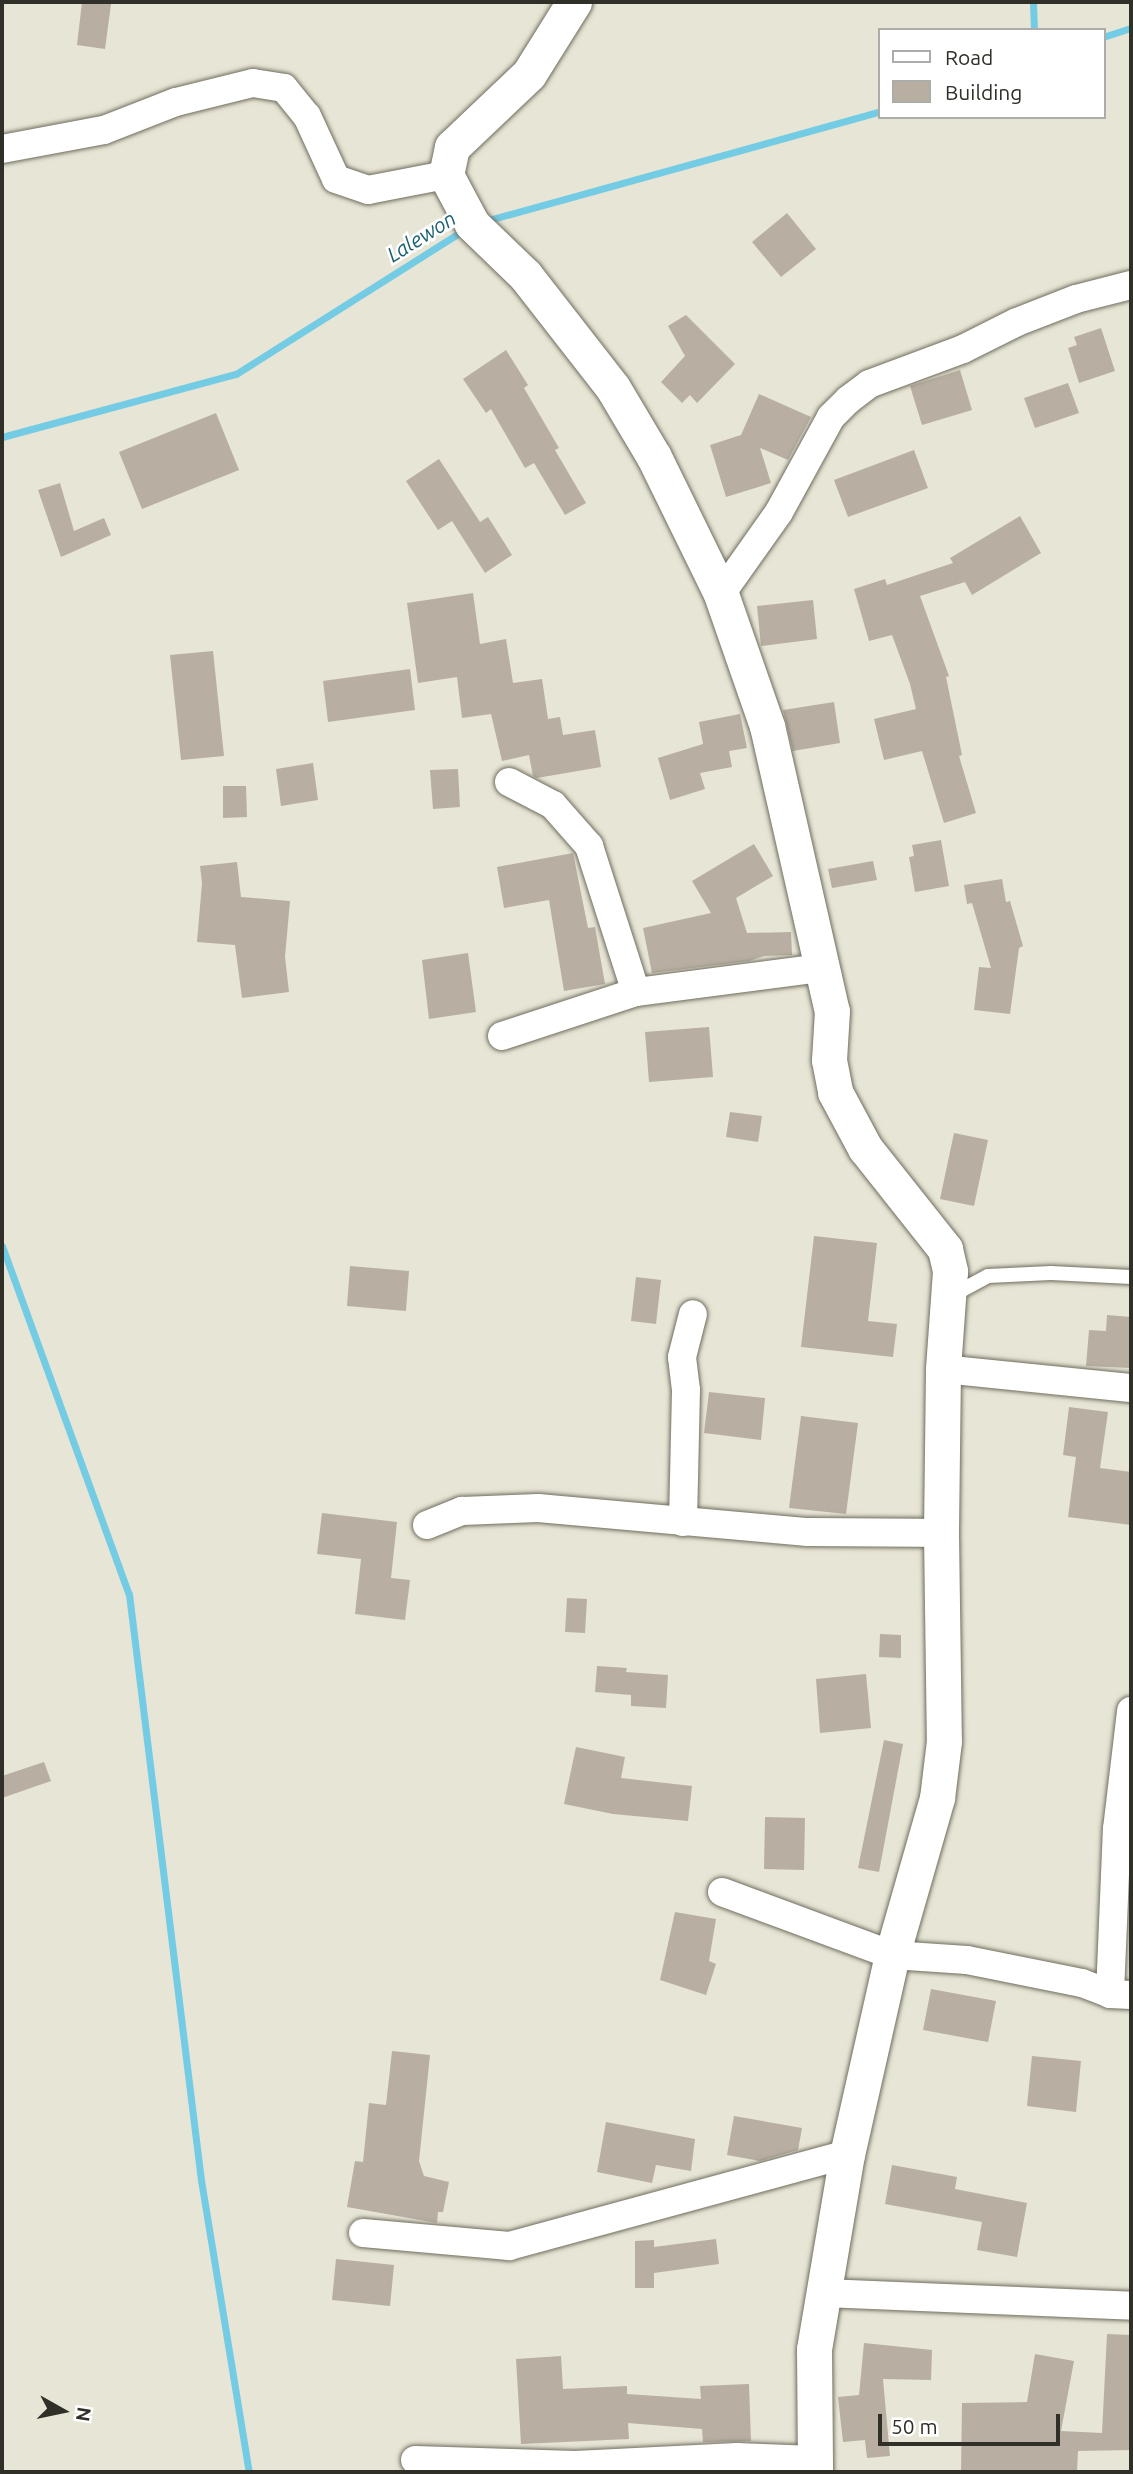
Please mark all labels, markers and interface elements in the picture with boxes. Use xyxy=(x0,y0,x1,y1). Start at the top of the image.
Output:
legend xyxy=(878,28,1105,119)
text: Road xyxy=(945,45,993,69)
text: Building xyxy=(945,80,1022,104)
water label: Lalewon xyxy=(382,205,460,267)
north arrow xyxy=(28,2376,98,2446)
scale bar xyxy=(881,2400,1063,2444)
text: N xyxy=(72,2406,96,2423)
text: 50 m xyxy=(891,2414,938,2438)

